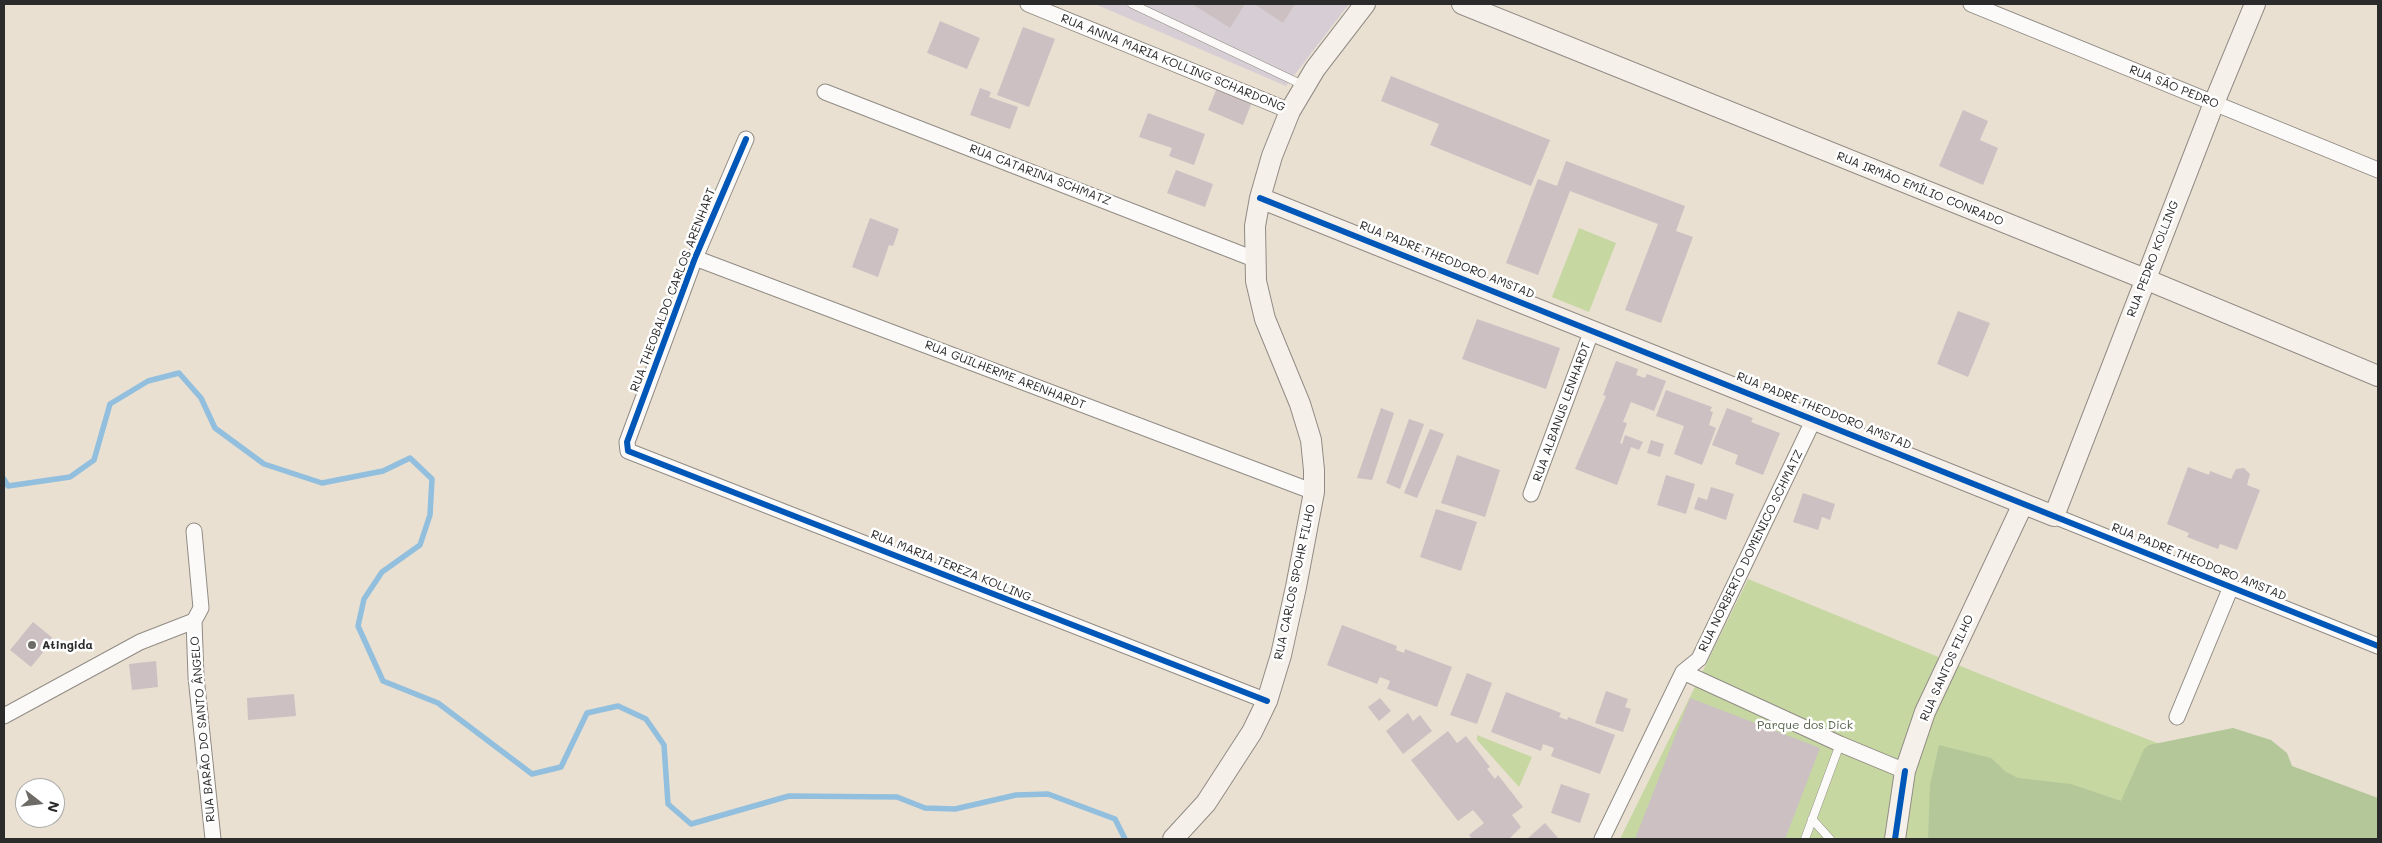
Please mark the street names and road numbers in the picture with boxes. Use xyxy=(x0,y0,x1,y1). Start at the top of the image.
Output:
street label: RUA ANNA MARIA KOLLING SCHARDONG xyxy=(1059,11,1287,115)
street label: RUA SÃO PEDRO xyxy=(2127,62,2221,112)
street label: RUA CATARINA SCHMATZ xyxy=(967,141,1113,209)
street label: RUA IRMÃO EMÍLIO CONRADO xyxy=(1834,149,2006,229)
street label: RUA THEOBALDO CARLOS ARENHART xyxy=(627,186,719,394)
street label: RUA PEDRO KOLLING xyxy=(2124,199,2182,319)
street label: RUA PADRE THEODORO AMSTAD xyxy=(1357,218,1537,302)
street label: RUA GUILHERME ARENHARDT xyxy=(923,338,1087,412)
street label: RUA ALBANUS LENHARDT xyxy=(1530,340,1594,484)
street label: RUA PADRE THEODORO AMSTAD xyxy=(1734,369,1914,453)
street label: RUA NORBERTO DOMENICO SCHMATZ xyxy=(1696,448,1806,654)
street label: RUA CARLOS SPOHR FILHO xyxy=(1271,503,1319,661)
street label: RUA PADRE THEODORO AMSTAD xyxy=(2109,520,2289,604)
street label: RUA MARIA TEREZA KOLLING xyxy=(869,527,1033,605)
street label: RUA SANTOS FILHO xyxy=(1917,613,1977,723)
street label: RUA BARÃO DO SANTO ÂNGELO xyxy=(188,635,218,823)

